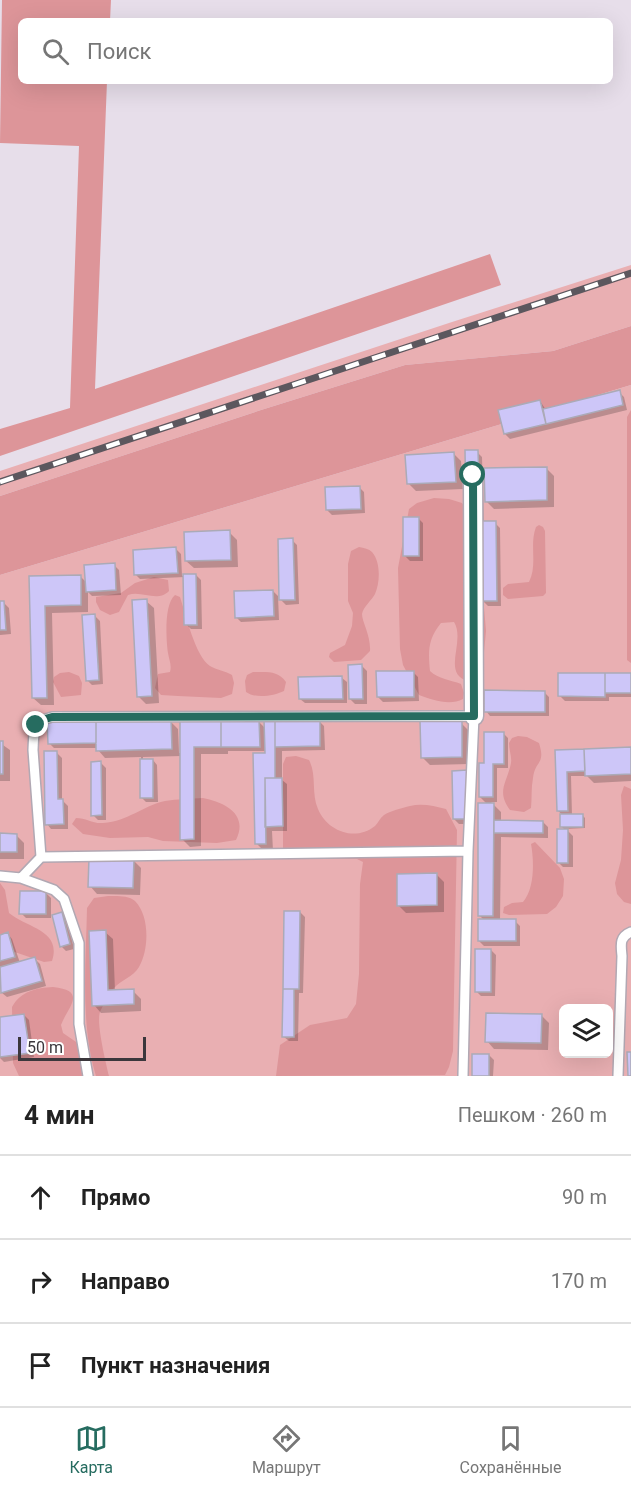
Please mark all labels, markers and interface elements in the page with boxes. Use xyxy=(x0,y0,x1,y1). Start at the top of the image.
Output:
search box xyxy=(18,18,613,84)
icon: search xyxy=(39,35,72,68)
text: Поиск xyxy=(87,39,151,64)
route start xyxy=(459,461,485,487)
route end xyxy=(22,711,48,737)
map controls xyxy=(559,1004,613,1058)
button: layers xyxy=(559,1004,613,1058)
scale bar xyxy=(18,1034,146,1062)
text: 50 m xyxy=(27,1038,63,1057)
text: 4 мин xyxy=(24,1100,95,1130)
text: Пешком · 260 m xyxy=(458,1103,607,1127)
icon: ahead xyxy=(24,1181,57,1214)
text: Прямо xyxy=(81,1185,150,1210)
text: 90 m xyxy=(562,1185,607,1209)
icon: right xyxy=(24,1265,57,1298)
text: Направо xyxy=(81,1269,170,1294)
text: 170 m xyxy=(551,1269,607,1293)
icon: arrive xyxy=(24,1349,57,1382)
text: Пункт назначения xyxy=(81,1353,270,1378)
tab: Карта xyxy=(69,1422,113,1477)
tab: Маршрут xyxy=(252,1422,321,1477)
tab: Сохранённые xyxy=(460,1422,562,1477)

